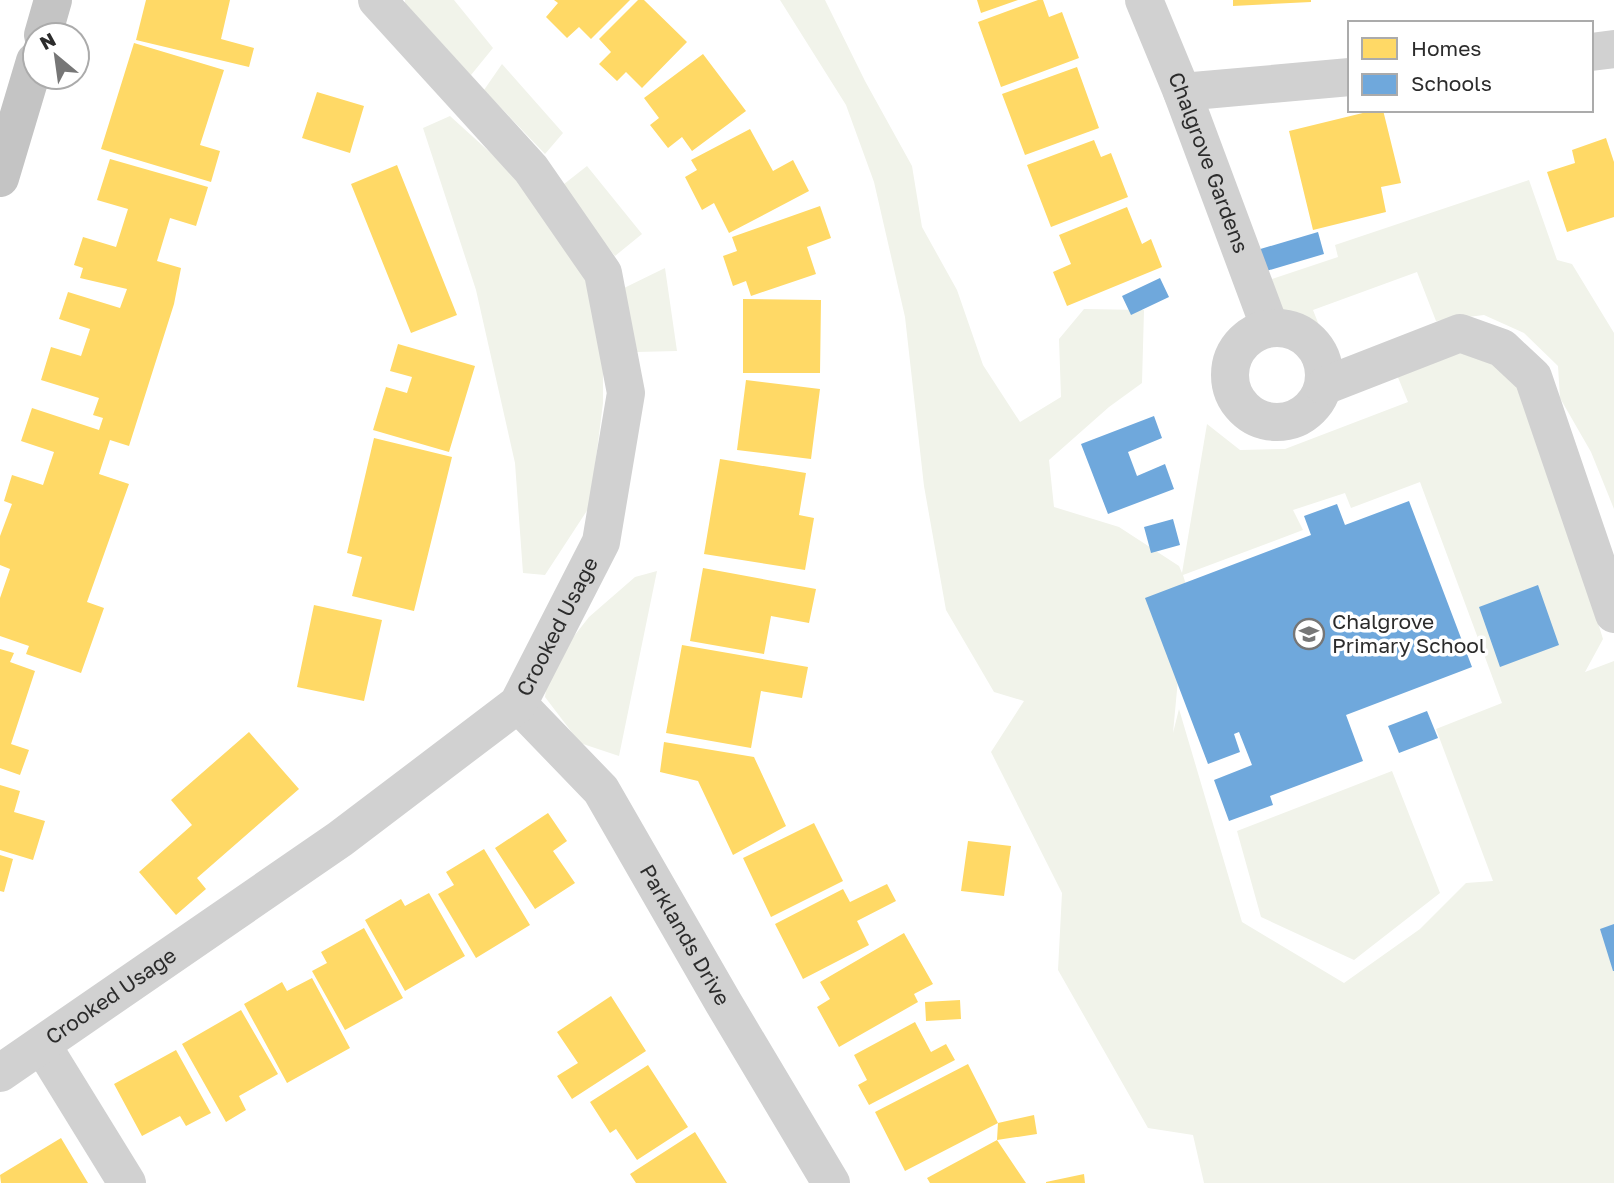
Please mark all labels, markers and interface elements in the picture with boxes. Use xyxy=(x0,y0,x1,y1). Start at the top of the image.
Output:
north arrow xyxy=(21,21,91,91)
legend xyxy=(1348,21,1593,112)
text: N xyxy=(36,27,59,54)
text: Homes xyxy=(1411,35,1481,61)
street label: Chalgrove Gardens xyxy=(1163,68,1255,257)
text: Schools xyxy=(1411,70,1492,96)
street label: Crooked Usage xyxy=(510,552,603,700)
place label: Chalgrove Primary School xyxy=(1332,608,1486,658)
school or university icon: Chalgrove Primary School xyxy=(1292,617,1326,651)
street label: Parklands Drive xyxy=(635,860,736,1010)
street label: Crooked Usage xyxy=(40,942,181,1050)

